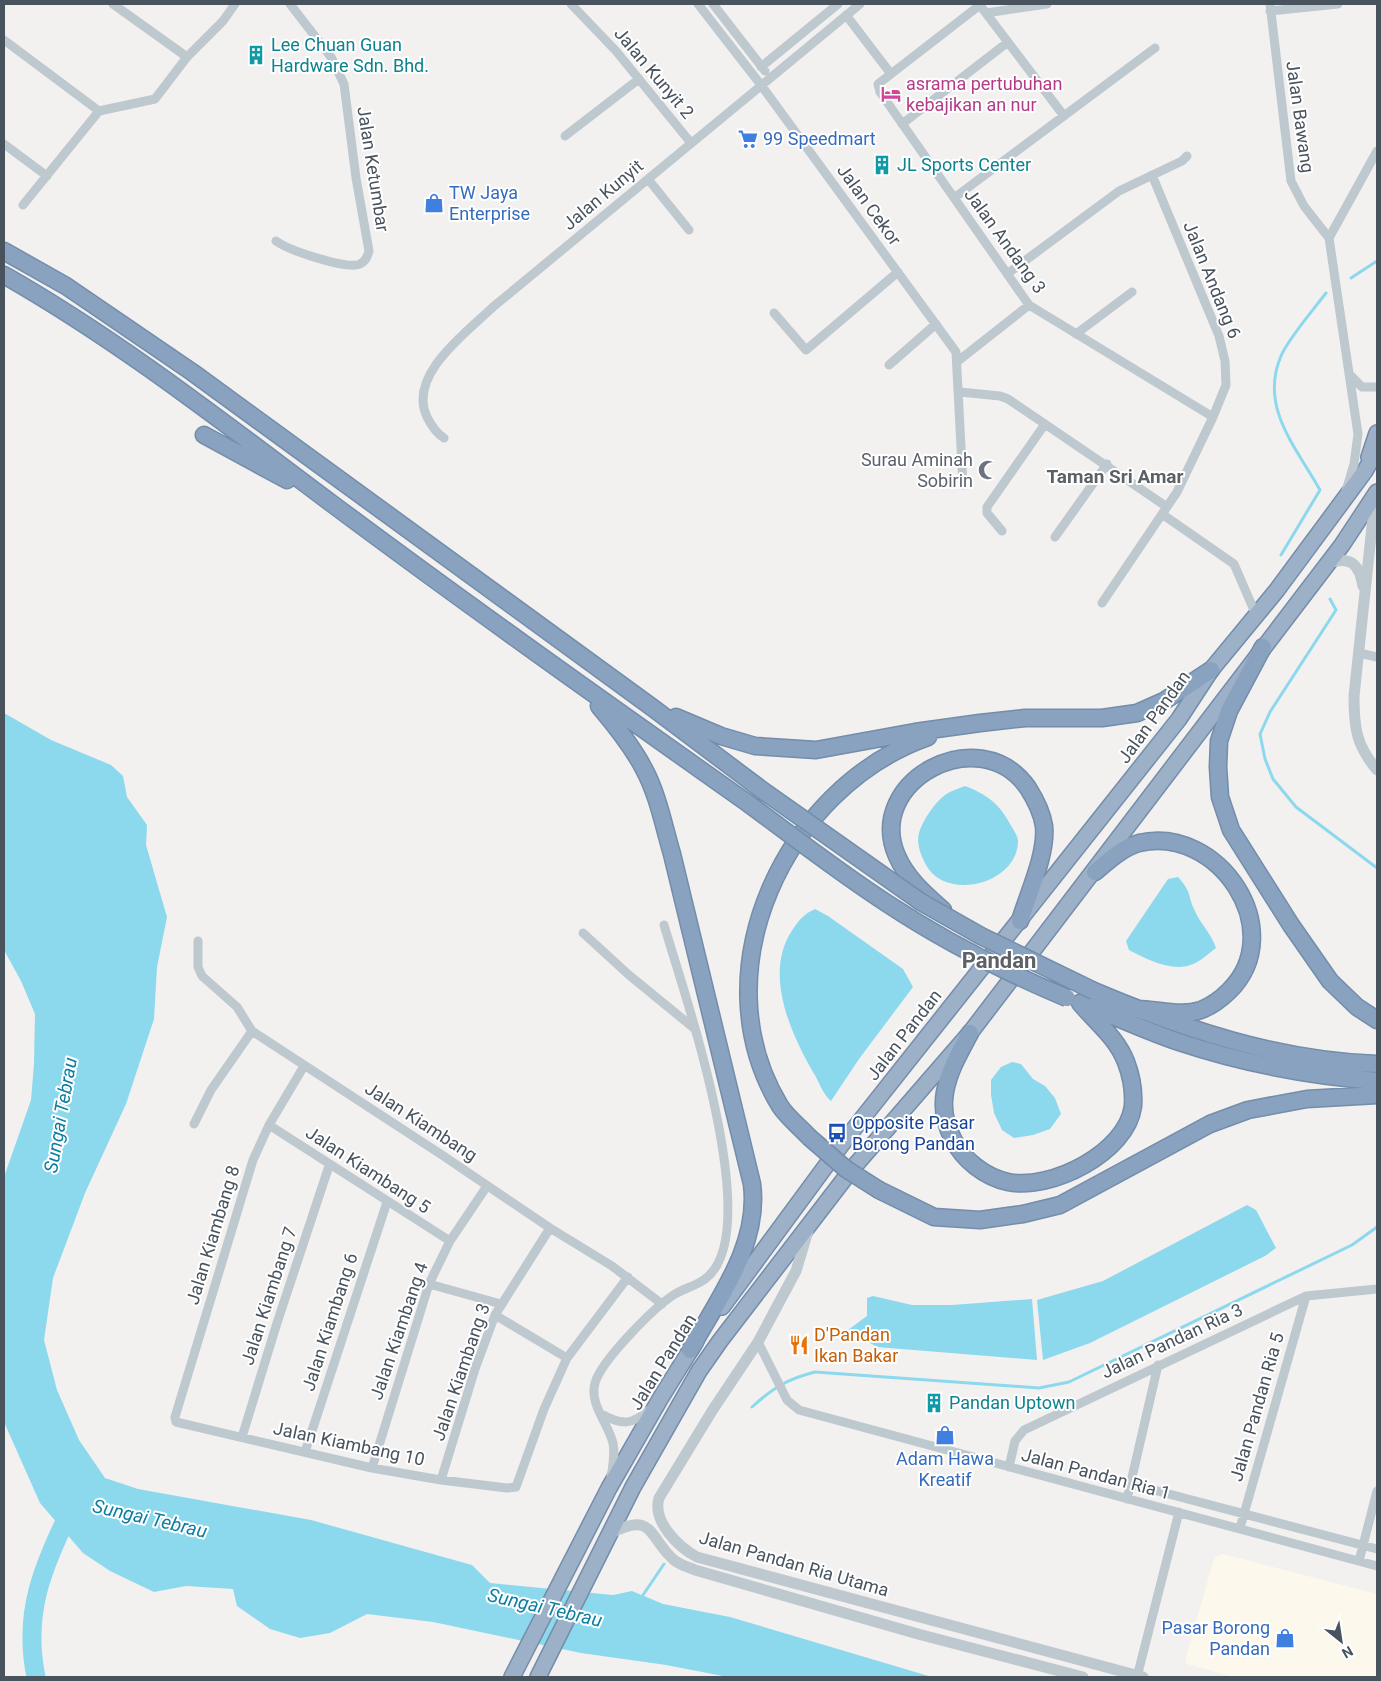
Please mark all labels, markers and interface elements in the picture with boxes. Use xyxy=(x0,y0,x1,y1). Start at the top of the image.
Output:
street label: Jalan Kunyit 2 xyxy=(610,23,699,123)
place label: Lee Chuan Guan Hardware Sdn. Bhd. xyxy=(271,34,429,76)
building icon: Lee Chuan Guan Hardware Sdn. Bhd. xyxy=(245,44,267,66)
street label: Jalan Bawang xyxy=(1282,60,1319,174)
place label: asrama pertubuhan kebajikan an nur xyxy=(906,73,1062,115)
hotel icon: asrama pertubuhan kebajikan an nur xyxy=(880,83,902,105)
street label: Jalan Ketumbar xyxy=(353,105,394,233)
supermarket icon: 99 Speedmart xyxy=(737,128,759,150)
place label: 99 Speedmart xyxy=(763,128,876,149)
building icon: JL Sports Center xyxy=(871,154,893,176)
place label: JL Sports Center xyxy=(897,154,1031,175)
street label: Jalan Kunyit xyxy=(558,155,647,234)
street label: Jalan Cekor xyxy=(833,160,906,249)
place label: TW Jaya Enterprise xyxy=(449,182,530,224)
street label: Jalan Andang 3 xyxy=(960,184,1051,297)
shop icon: TW Jaya Enterprise xyxy=(423,192,445,214)
street label: Jalan Andang 6 xyxy=(1179,218,1246,341)
place label: Surau Aminah Sobirin xyxy=(861,449,973,491)
mosque icon: Surau Aminah Sobirin xyxy=(977,459,999,481)
district label: Taman Sri Amar xyxy=(1046,465,1184,488)
street label: Jalan Pandan xyxy=(1113,666,1194,767)
district label: Pandan xyxy=(962,948,1036,973)
street label: Jalan Pandan xyxy=(862,985,945,1084)
water label: Sungai Tebrau xyxy=(39,1056,82,1175)
street label: Jalan Kiambang xyxy=(361,1078,481,1166)
place label: Opposite Pasar Borong Pandan xyxy=(852,1112,975,1154)
street label: Jalan Kiambang 5 xyxy=(302,1122,434,1218)
bus stop icon: Opposite Pasar Borong Pandan xyxy=(826,1122,848,1144)
street label: Jalan Kiambang 8 xyxy=(181,1163,244,1307)
street label: Jalan Kiambang 7 xyxy=(236,1224,301,1368)
street label: Jalan Kiambang 6 xyxy=(297,1250,362,1394)
street label: Jalan Kiambang 4 xyxy=(365,1259,432,1402)
street label: Jalan Pandan Ria 3 xyxy=(1098,1299,1246,1382)
street label: Jalan Kiambang 3 xyxy=(427,1300,494,1443)
street label: Jalan Pandan xyxy=(625,1310,700,1414)
place label: D'Pandan Ikan Bakar xyxy=(814,1324,898,1366)
street label: Jalan Pandan Ria 5 xyxy=(1225,1330,1288,1484)
restaurant icon: D'Pandan Ikan Bakar xyxy=(788,1334,810,1356)
building icon: Pandan Uptown xyxy=(923,1392,945,1414)
place label: Pandan Uptown xyxy=(949,1392,1076,1413)
street label: Jalan Kiambang 10 xyxy=(272,1417,427,1470)
shop icon: Adam Hawa Kreatif xyxy=(934,1424,956,1446)
street label: Jalan Pandan Ria 1 xyxy=(1019,1444,1173,1504)
place label: Adam Hawa Kreatif xyxy=(896,1448,994,1490)
water label: Sungai Tebrau xyxy=(90,1494,209,1543)
street label: Jalan Pandan Ria Utama xyxy=(697,1526,891,1601)
water label: Sungai Tebrau xyxy=(485,1583,604,1632)
north arrow xyxy=(1316,1616,1366,1666)
place label: Pasar Borong Pandan xyxy=(1162,1617,1270,1659)
shop icon: Pasar Borong Pandan xyxy=(1274,1627,1296,1649)
text: N xyxy=(1339,1643,1356,1662)

